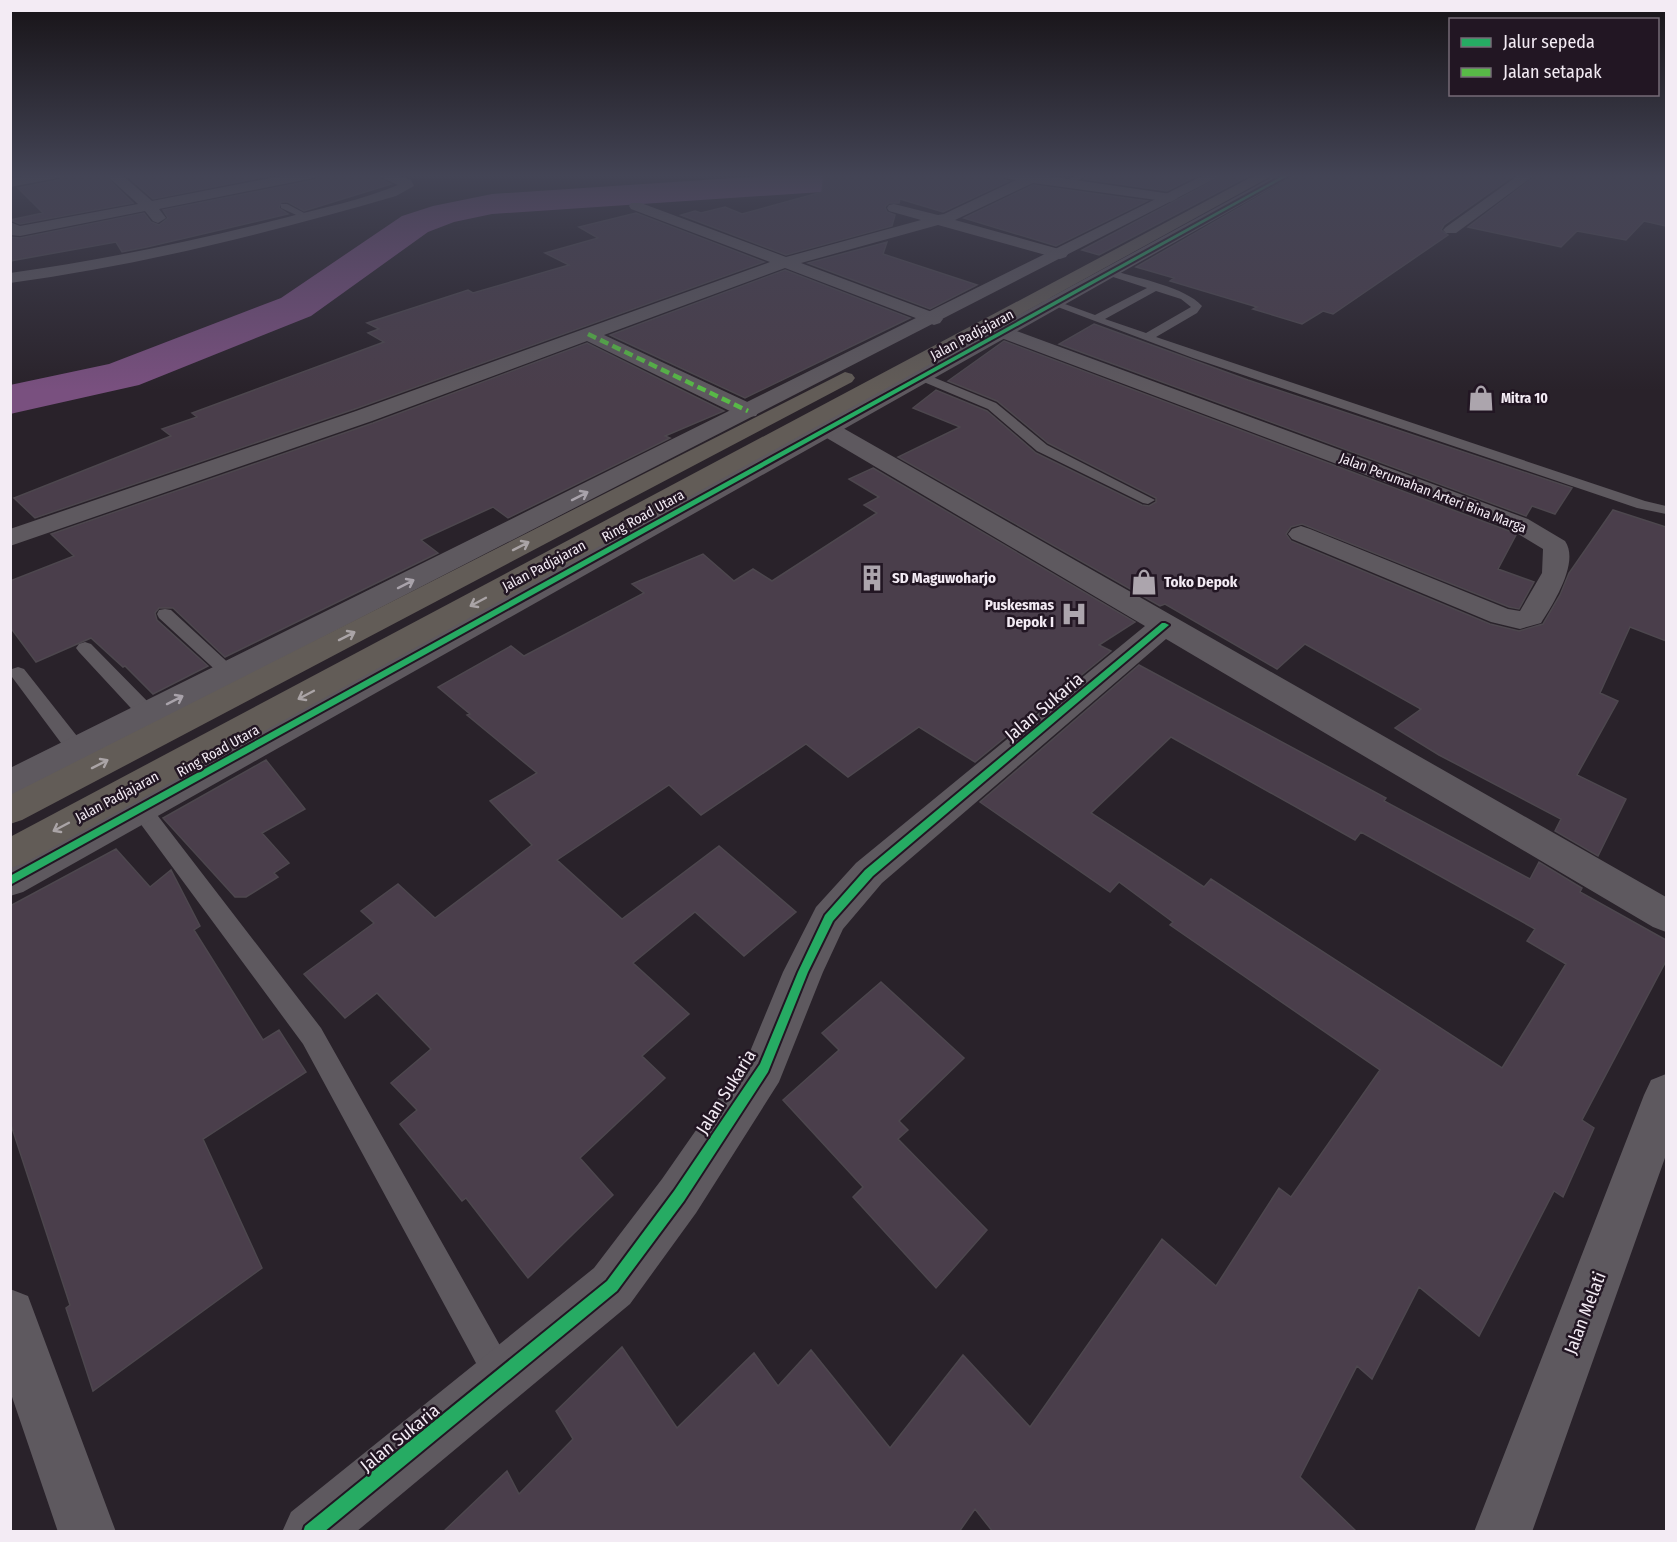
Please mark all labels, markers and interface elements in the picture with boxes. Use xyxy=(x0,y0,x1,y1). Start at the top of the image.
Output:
legend xyxy=(1449,18,1659,96)
text: Jalur sepeda xyxy=(1503,31,1595,53)
text: Jalan setapak xyxy=(1503,61,1602,83)
street label: Jalan Padjajaran xyxy=(927,306,1017,364)
shop icon: Mitra 10 xyxy=(1466,383,1496,413)
place label: Mitra 10 xyxy=(1501,390,1548,407)
street label: Jalan Perumahan Arteri Bina Marga xyxy=(1337,449,1529,537)
street label: Ring Road Utara xyxy=(599,486,687,546)
one-way arrow xyxy=(570,490,588,501)
street label: Jalan Padjajaran xyxy=(499,537,589,595)
one-way arrow xyxy=(511,540,529,551)
building icon: SD Maguwoharjo xyxy=(857,563,887,593)
shop icon: Toko Depok xyxy=(1129,567,1159,597)
place label: SD Maguwoharjo xyxy=(892,569,996,587)
place label: Toko Depok xyxy=(1164,573,1238,591)
one-way arrow xyxy=(396,578,414,589)
one-way arrow xyxy=(470,596,487,608)
place label: Puskesmas Depok I xyxy=(985,596,1054,631)
hospital icon: Puskesmas Depok I xyxy=(1059,599,1089,629)
one-way arrow xyxy=(338,630,356,641)
street label: Jalan Sukaria xyxy=(1000,668,1088,746)
one-way arrow xyxy=(298,689,315,701)
one-way arrow xyxy=(166,694,184,705)
street label: Ring Road Utara xyxy=(174,721,262,781)
one-way arrow xyxy=(90,758,108,770)
street label: Jalan Padjajaran xyxy=(72,768,162,826)
one-way arrow xyxy=(52,822,70,833)
street label: Jalan Sukaria xyxy=(691,1045,761,1138)
street label: Jalan Melati xyxy=(1559,1269,1611,1357)
street label: Jalan Sukaria xyxy=(356,1399,444,1477)

